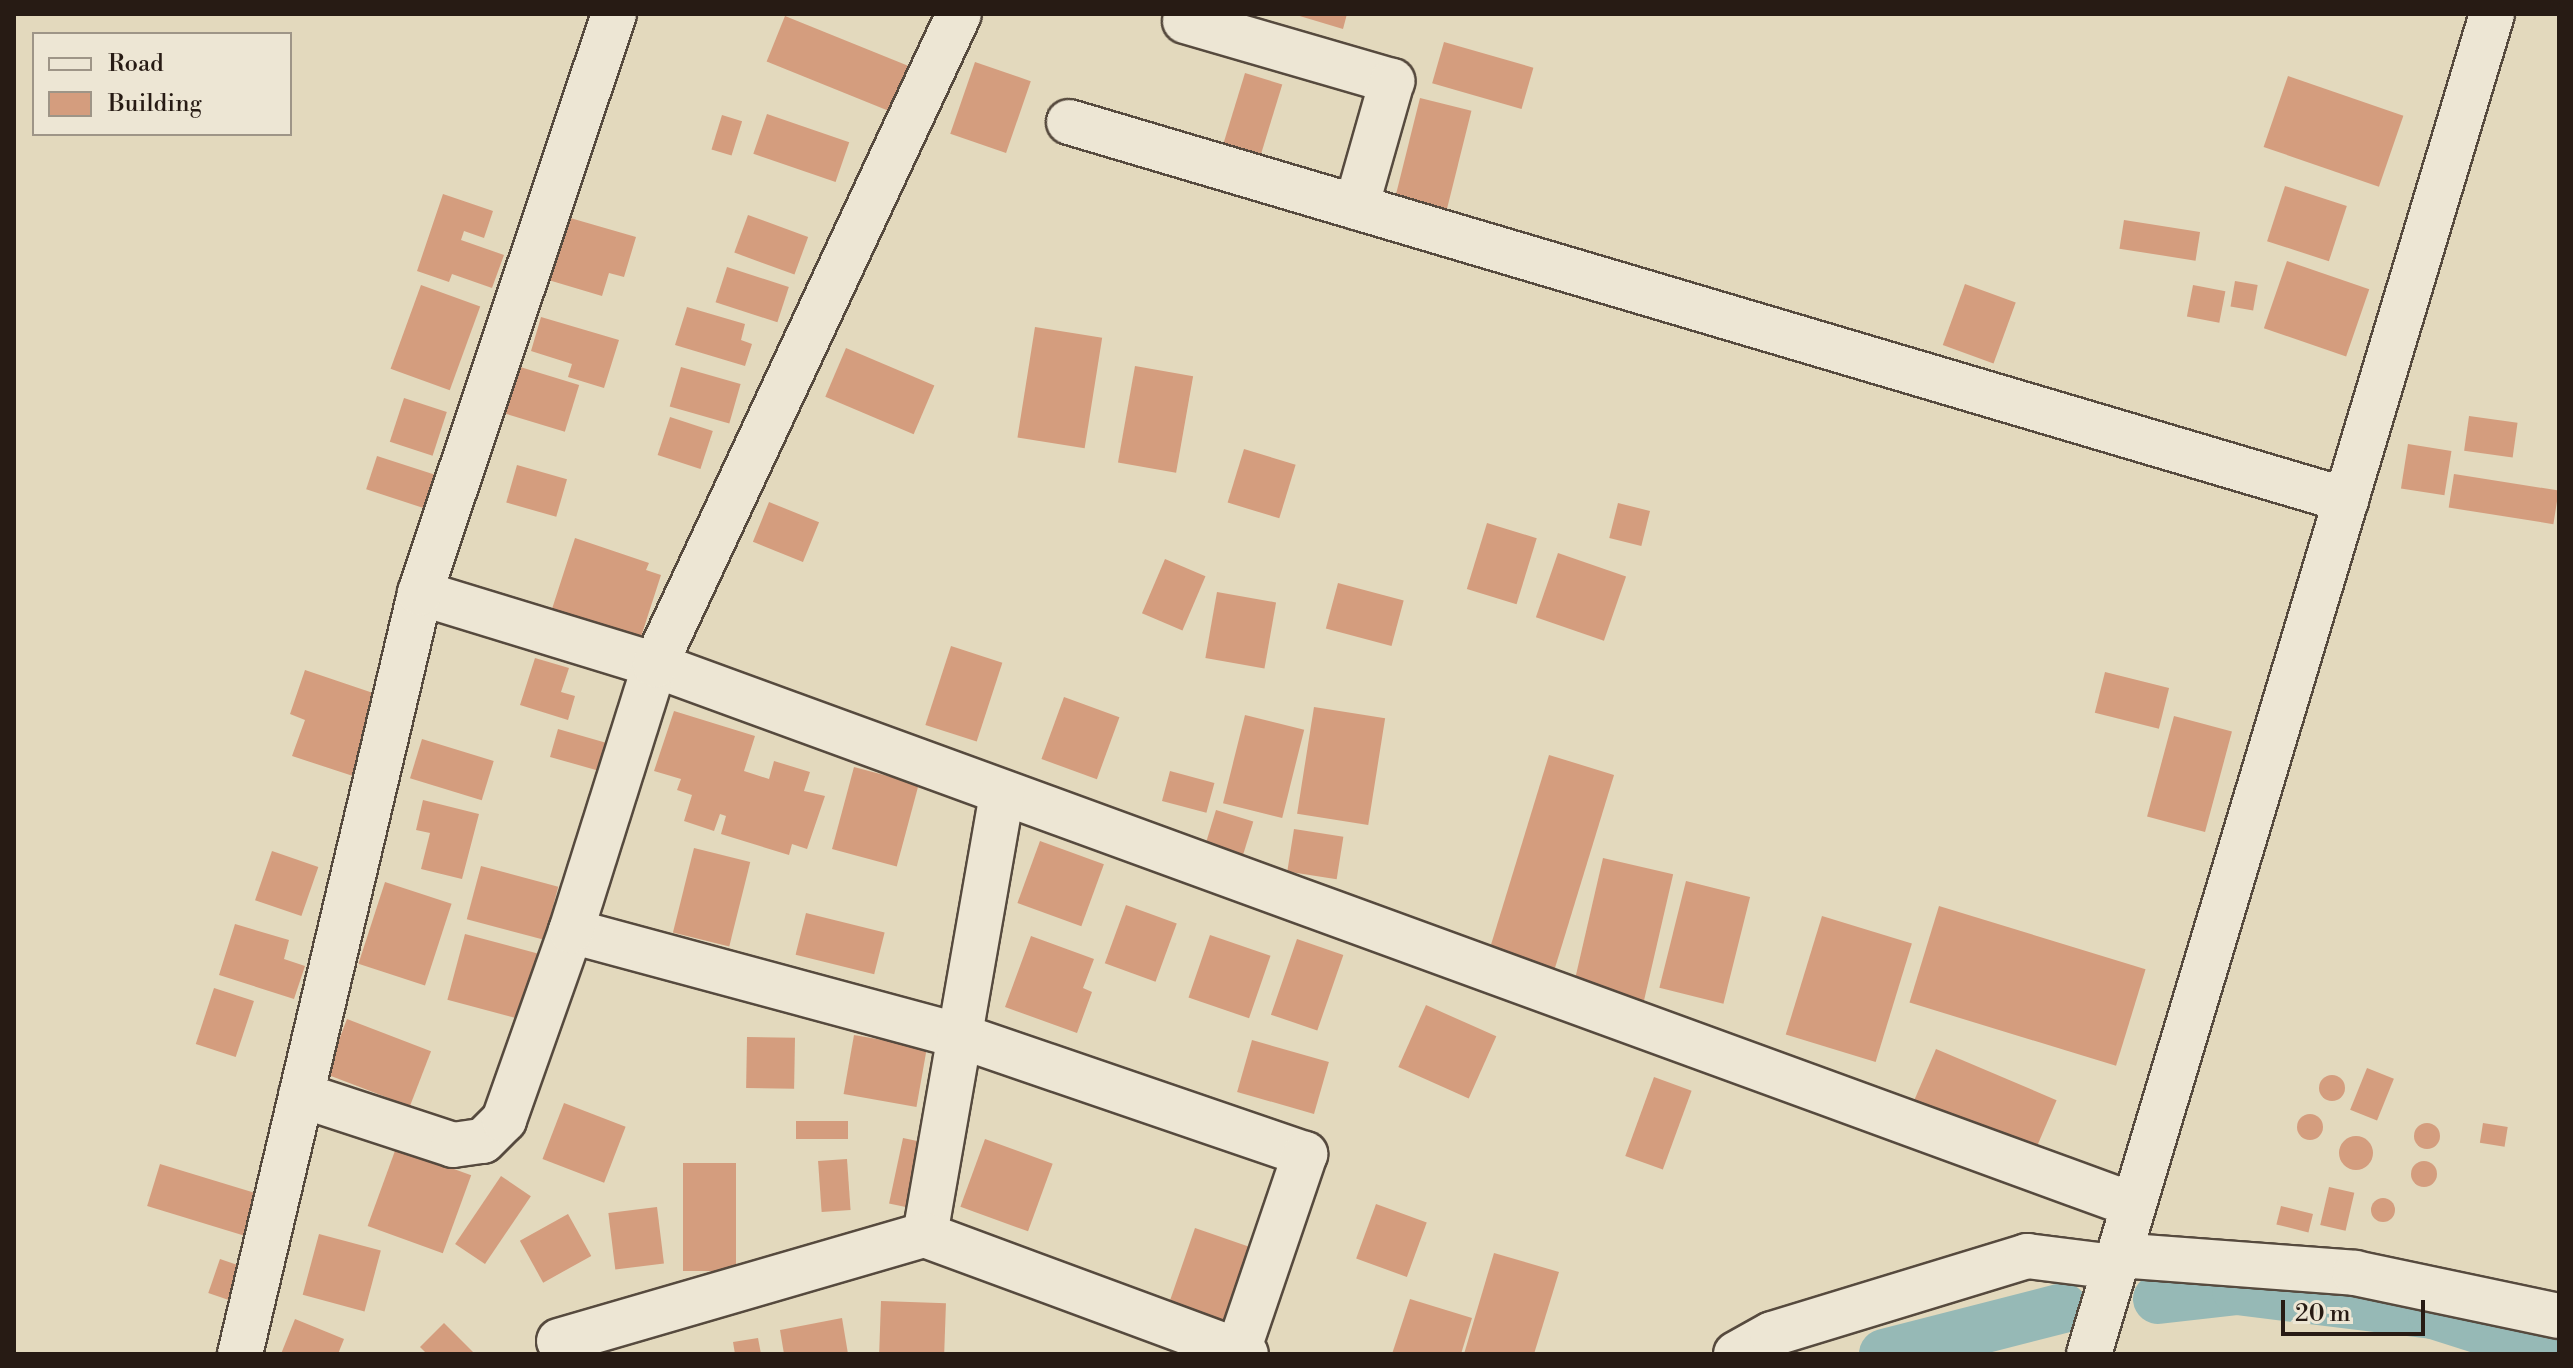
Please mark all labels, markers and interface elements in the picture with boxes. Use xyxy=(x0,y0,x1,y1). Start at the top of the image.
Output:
legend xyxy=(32,32,292,136)
text: Road xyxy=(108,49,164,79)
text: Building xyxy=(108,89,202,119)
scale bar xyxy=(2285,1284,2429,1334)
text: 20 m xyxy=(2295,1299,2351,1329)

